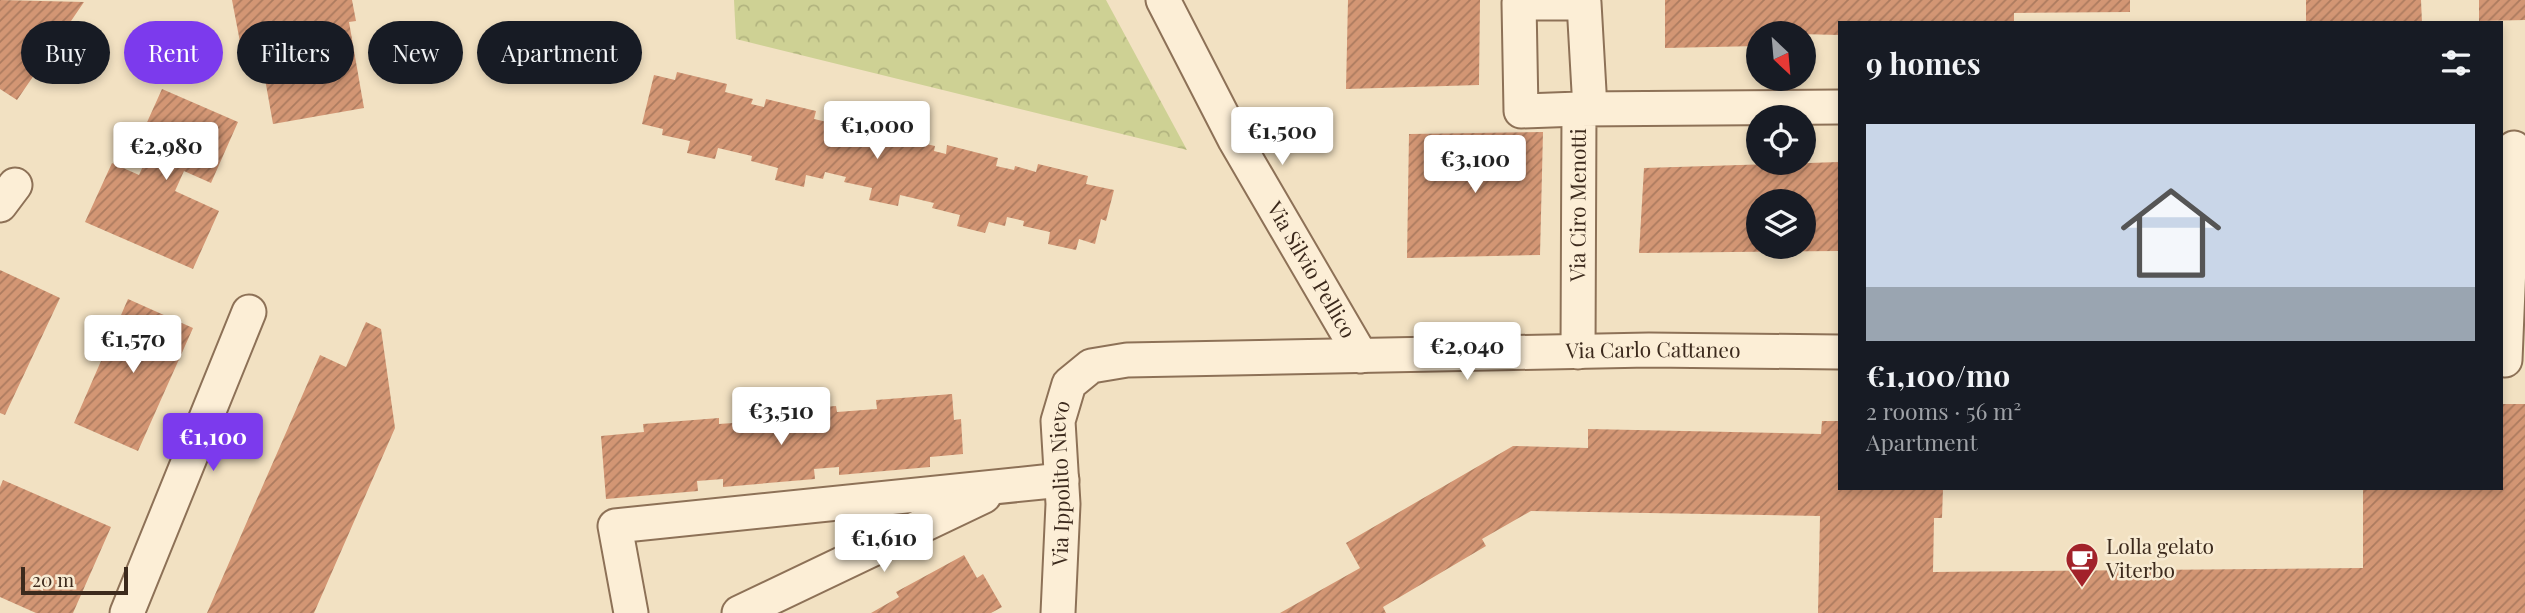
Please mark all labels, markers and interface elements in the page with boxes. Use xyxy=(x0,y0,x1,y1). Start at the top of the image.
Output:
chip: Buy xyxy=(21,21,110,84)
chip: Rent xyxy=(124,21,223,84)
chip: Filters xyxy=(237,21,354,84)
chip: New xyxy=(368,21,463,84)
chip: Apartment xyxy=(477,21,642,84)
north arrow xyxy=(1746,21,1816,91)
map controls xyxy=(1746,21,1816,259)
text: 9 homes xyxy=(1866,43,1981,83)
icon: filters xyxy=(2437,44,2475,82)
pin: €1,000 xyxy=(820,102,934,161)
button: locate xyxy=(1746,105,1816,175)
text: €1,000 xyxy=(840,108,914,139)
pin: €1,500 xyxy=(1225,108,1339,167)
text: €1,500 xyxy=(1247,114,1317,145)
pin: €2,980 xyxy=(109,122,223,182)
street label: Via Ciro Menotti xyxy=(1562,128,1591,283)
text: €2,980 xyxy=(129,129,203,160)
pin: €3,100 xyxy=(1418,136,1532,195)
text: €3,100 xyxy=(1440,142,1510,173)
icon: home xyxy=(2108,170,2234,296)
button: layers xyxy=(1746,189,1816,259)
street label: Via Silvio Pellico xyxy=(1261,195,1363,342)
pin: €1,570 xyxy=(76,316,190,375)
text: €1,570 xyxy=(100,322,166,353)
pin: €2,040 xyxy=(1410,322,1524,382)
text: €2,040 xyxy=(1430,329,1504,360)
street label: Via Carlo Cattaneo xyxy=(1564,334,1741,364)
text: €1,100/mo xyxy=(1866,355,2010,395)
pin: €3,510 xyxy=(724,388,838,447)
text: €3,510 xyxy=(748,394,814,425)
text: 2 rooms · 56 m² xyxy=(1866,395,2021,426)
street label: Via Ippolito Nievo xyxy=(1042,397,1075,568)
pin: €1,100 xyxy=(156,414,270,473)
text: €1,100 xyxy=(179,420,247,451)
text: Apartment xyxy=(1866,426,1978,457)
pin: €1,610 xyxy=(827,514,941,574)
text: €1,610 xyxy=(851,521,917,552)
place label: Lolla gelato Viterbo xyxy=(2105,531,2214,583)
cafe icon: Lolla gelato Viterbo xyxy=(2063,540,2101,589)
scale bar xyxy=(21,564,128,596)
text: 20 m xyxy=(32,566,74,592)

